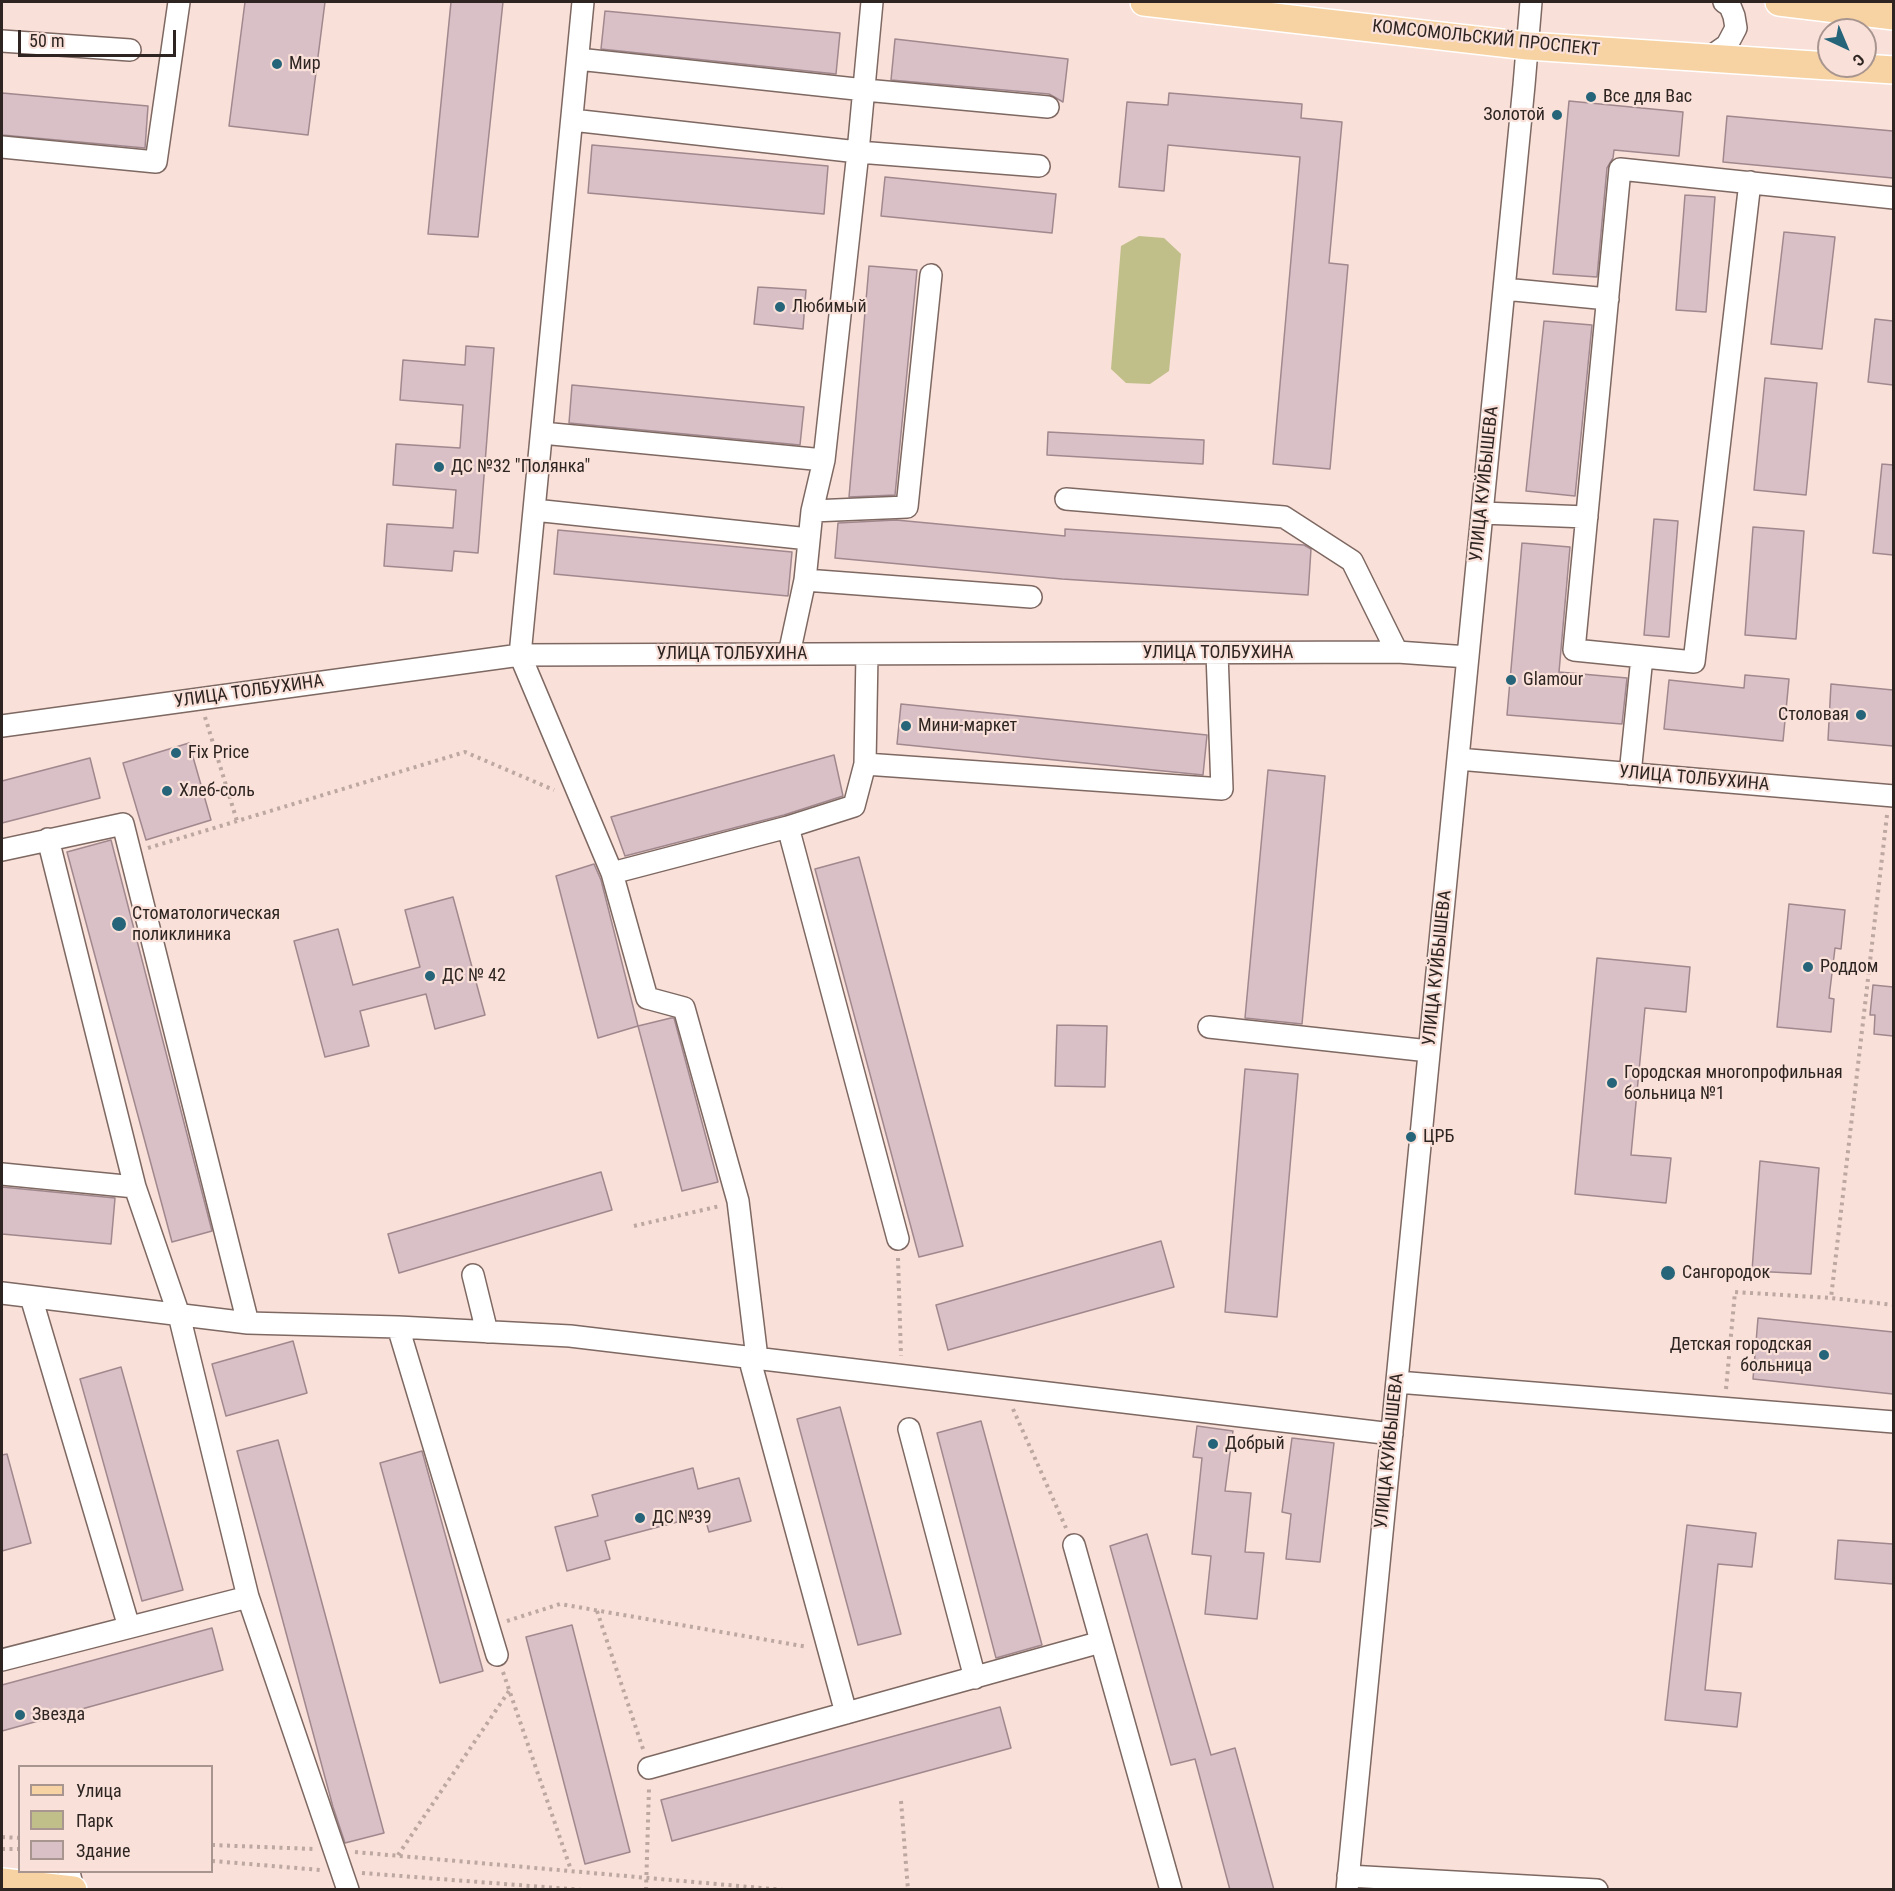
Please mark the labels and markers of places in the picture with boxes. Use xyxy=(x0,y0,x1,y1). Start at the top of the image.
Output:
place label: Мир xyxy=(289,53,321,75)
marker: Мир xyxy=(270,57,284,71)
place label: Все для Вас xyxy=(1603,86,1692,108)
marker: Все для Вас xyxy=(1584,90,1598,104)
place label: Золотой xyxy=(1483,104,1545,126)
marker: Золотой xyxy=(1550,108,1564,122)
place label: Любимый xyxy=(792,296,867,318)
marker: Любимый xyxy=(773,300,787,314)
place label: ДС №32 "Полянка" xyxy=(451,456,590,478)
marker: ДС №32 "Полянка" xyxy=(432,460,446,474)
place label: Glamour xyxy=(1523,669,1583,691)
marker: Glamour xyxy=(1504,673,1518,687)
place label: Столовая xyxy=(1778,704,1849,726)
marker: Столовая xyxy=(1854,708,1868,722)
place label: Мини-маркет xyxy=(918,715,1017,737)
marker: Мини-маркет xyxy=(899,719,913,733)
place label: Fix Price xyxy=(188,742,249,764)
marker: Fix Price xyxy=(169,746,183,760)
place label: Хлеб-соль xyxy=(179,780,255,802)
marker: Хлеб-соль xyxy=(160,784,174,798)
place label: Стоматологическая поликлиника xyxy=(132,903,280,946)
marker: Стоматологическая поликлиника xyxy=(110,915,128,933)
place label: Роддом xyxy=(1820,956,1878,978)
marker: Роддом xyxy=(1801,960,1815,974)
place label: ДС № 42 xyxy=(442,965,506,987)
marker: ДС № 42 xyxy=(423,969,437,983)
place label: Городская многопрофильная больница №1 xyxy=(1624,1062,1843,1104)
marker: Городская многопрофильная больница №1 xyxy=(1605,1076,1619,1090)
place label: ЦРБ xyxy=(1423,1126,1454,1148)
marker: ЦРБ xyxy=(1404,1130,1418,1144)
place label: Сангородок xyxy=(1682,1262,1770,1284)
marker: Сангородок xyxy=(1659,1264,1677,1282)
place label: Детская городская больница xyxy=(1670,1334,1812,1376)
marker: Детская городская больница xyxy=(1817,1348,1831,1362)
place label: Добрый xyxy=(1225,1433,1285,1455)
marker: Добрый xyxy=(1206,1437,1220,1451)
place label: ДС №39 xyxy=(652,1507,712,1529)
marker: ДС №39 xyxy=(633,1511,647,1525)
place label: Звезда xyxy=(32,1704,85,1726)
marker: Звезда xyxy=(13,1708,27,1722)

